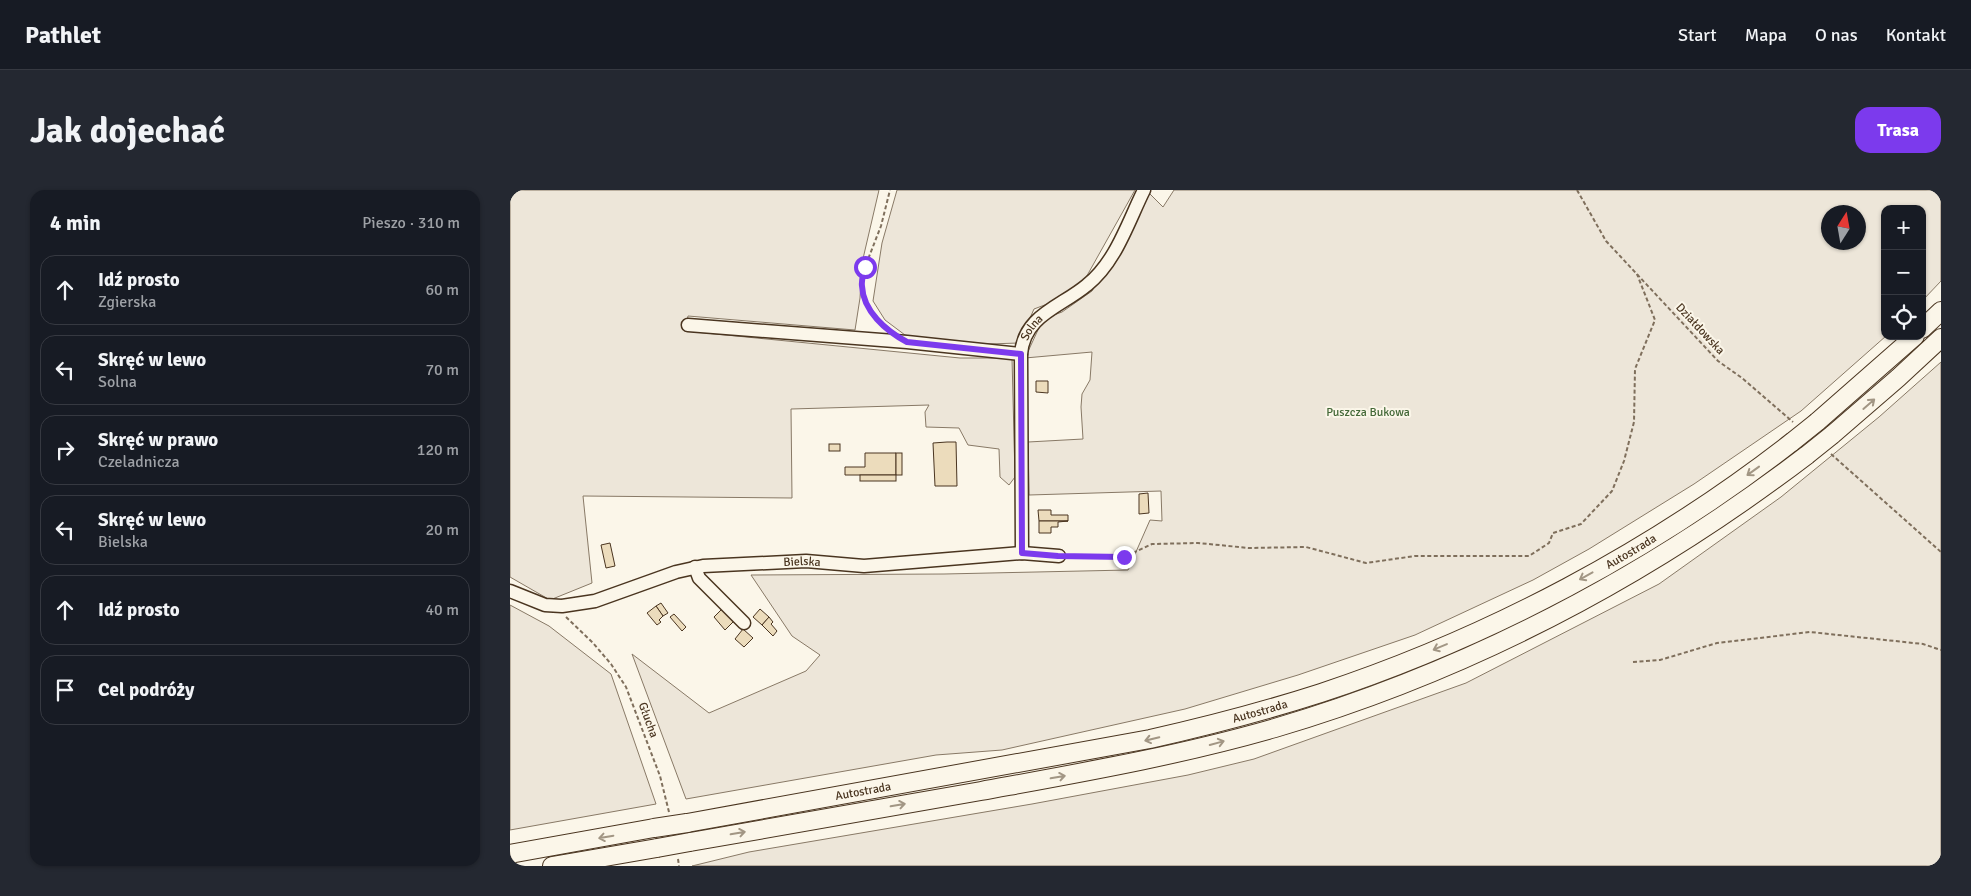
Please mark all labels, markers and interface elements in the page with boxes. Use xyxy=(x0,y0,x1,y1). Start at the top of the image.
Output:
text: Pathlet xyxy=(25,20,101,50)
text: Start xyxy=(1678,24,1717,46)
text: Mapa xyxy=(1745,24,1787,46)
text: O nas xyxy=(1815,24,1858,46)
text: Kontakt xyxy=(1886,24,1946,46)
button: Trasa xyxy=(1855,107,1941,153)
text: Jak dojechać xyxy=(30,109,225,152)
north arrow xyxy=(1821,205,1866,250)
map controls xyxy=(1881,205,1926,340)
button: + xyxy=(1881,205,1926,250)
text: 4 min xyxy=(50,210,101,236)
text: Pieszo · 310 m xyxy=(362,213,460,233)
button: − xyxy=(1881,250,1926,295)
route start xyxy=(854,256,877,279)
text: Idź prosto xyxy=(98,268,180,292)
icon: ahead xyxy=(51,276,79,304)
text: 60 m xyxy=(425,280,459,300)
text: Zgierska xyxy=(98,292,156,312)
button: locate xyxy=(1881,295,1926,340)
street label: Działdowska xyxy=(1672,300,1728,358)
street label: Solna xyxy=(1017,311,1046,343)
text: Skręć w lewo xyxy=(98,348,206,372)
icon: left xyxy=(51,356,79,384)
text: 70 m xyxy=(425,360,459,380)
text: Solna xyxy=(98,372,137,392)
one-way arrow xyxy=(1863,398,1876,410)
park label: Puszcza Bukowa xyxy=(1326,405,1410,420)
text: Skręć w prawo xyxy=(98,428,218,452)
icon: right xyxy=(51,436,79,464)
text: 120 m xyxy=(417,440,459,460)
text: Czeladnicza xyxy=(98,452,180,472)
one-way arrow xyxy=(1746,466,1760,476)
text: Skręć w lewo xyxy=(98,508,206,532)
icon: left xyxy=(51,516,79,544)
text: 20 m xyxy=(425,520,459,540)
street label: Autostrada xyxy=(1603,531,1659,572)
text: Bielska xyxy=(98,532,148,552)
route end xyxy=(1113,546,1136,569)
street label: Bielska xyxy=(783,553,821,570)
one-way arrow xyxy=(1580,572,1594,582)
icon: ahead xyxy=(51,596,79,624)
text: Idź prosto xyxy=(98,598,180,622)
text: 40 m xyxy=(425,600,459,620)
one-way arrow xyxy=(1433,643,1448,653)
icon: arrive xyxy=(51,676,79,704)
text: Cel podróży xyxy=(98,678,194,702)
street label: Autostrada xyxy=(1231,696,1289,726)
street label: Głucha xyxy=(635,700,661,740)
one-way arrow xyxy=(1145,735,1161,744)
one-way arrow xyxy=(1209,738,1225,748)
one-way arrow xyxy=(1050,772,1066,781)
street label: Autostrada xyxy=(834,779,892,803)
one-way arrow xyxy=(890,800,906,810)
one-way arrow xyxy=(730,828,746,838)
one-way arrow xyxy=(599,832,615,842)

